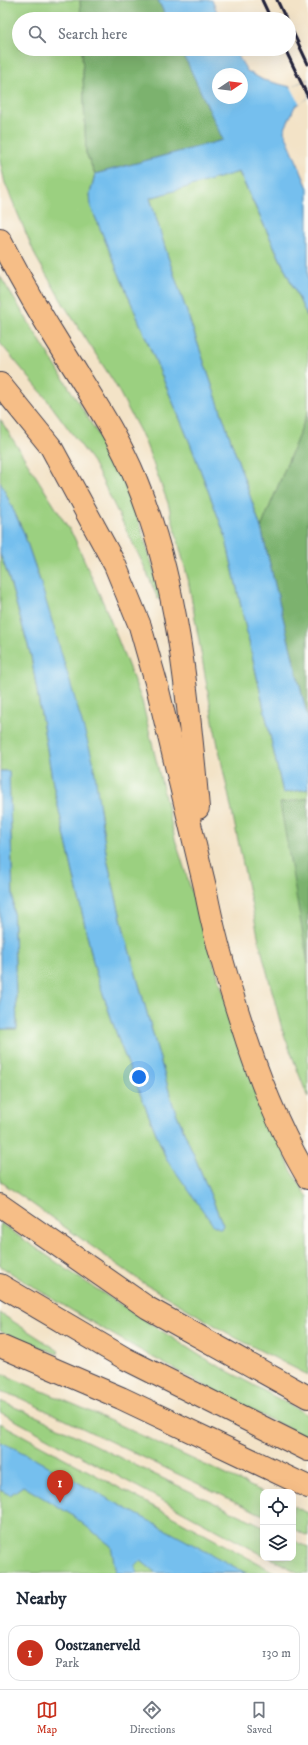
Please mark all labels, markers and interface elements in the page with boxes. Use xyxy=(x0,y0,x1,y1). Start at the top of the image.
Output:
search box xyxy=(12,12,296,56)
icon: search xyxy=(26,23,48,45)
text: Search here xyxy=(58,25,127,44)
north arrow xyxy=(212,68,248,104)
your location xyxy=(129,1067,149,1087)
pin: 1 xyxy=(47,1470,73,1503)
map controls xyxy=(260,1489,296,1561)
button: locate xyxy=(260,1489,296,1525)
button: layers xyxy=(260,1525,296,1561)
text: Nearby xyxy=(16,1588,66,1610)
text: Oostzanerveld xyxy=(55,1636,140,1655)
text: 1 xyxy=(28,1645,32,1661)
text: 130 m xyxy=(262,1645,291,1661)
text: Park xyxy=(55,1655,79,1671)
tab: Map xyxy=(36,1699,58,1737)
tab: Directions xyxy=(130,1699,175,1737)
tab: Saved xyxy=(247,1699,272,1737)

